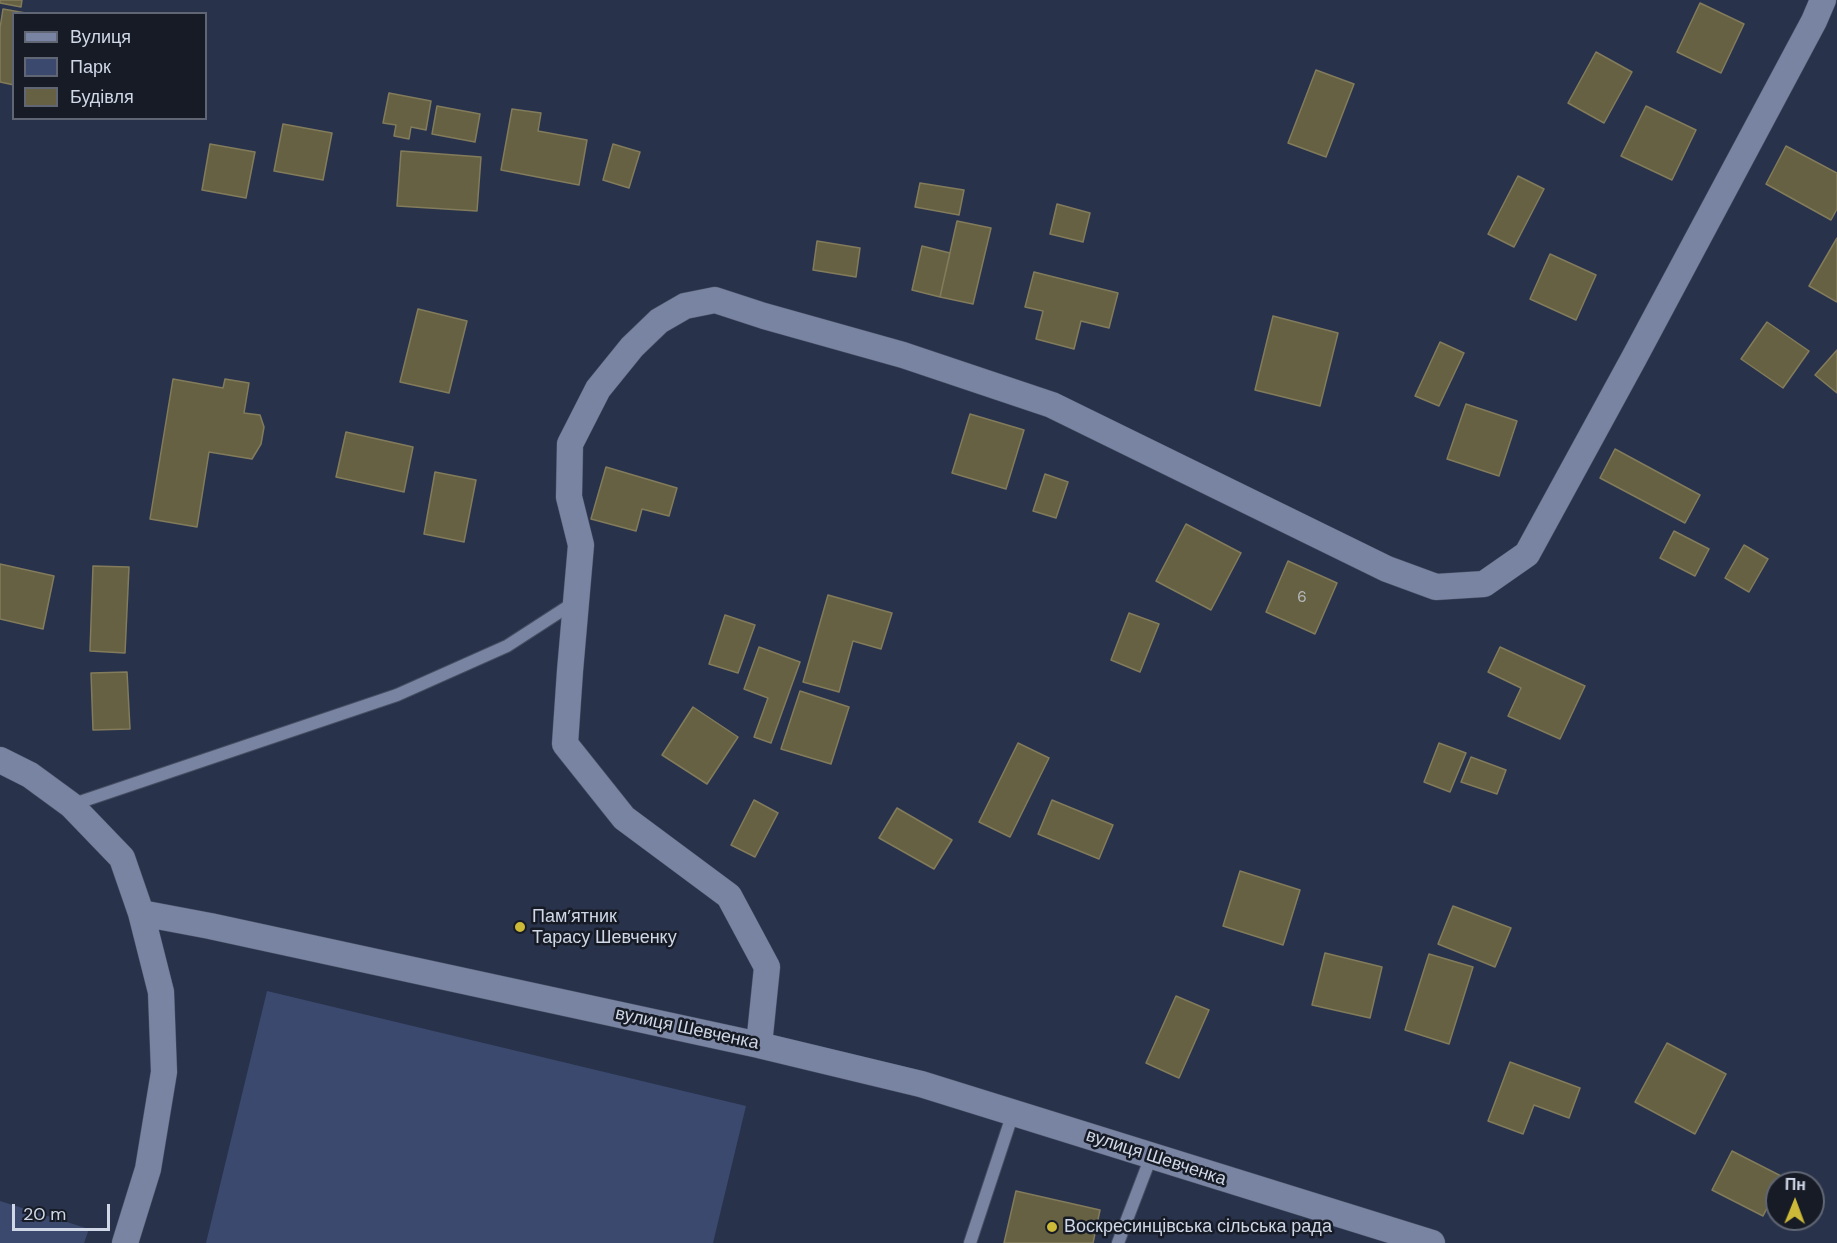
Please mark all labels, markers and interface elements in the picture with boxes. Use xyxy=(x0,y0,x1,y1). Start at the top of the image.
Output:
legend xyxy=(12,12,207,120)
text: Вулиця xyxy=(70,25,131,49)
text: Парк xyxy=(70,55,111,79)
text: Будівля xyxy=(70,85,134,109)
house number: 6 xyxy=(1297,589,1307,607)
place label: Пам’ятник Тарасу Шевченку xyxy=(532,906,677,948)
marker: Пам’ятник Тарасу Шевченку xyxy=(513,920,527,934)
street label: вулиця Шевченка xyxy=(613,1003,761,1055)
street label: вулиця Шевченка xyxy=(1083,1125,1229,1191)
north arrow xyxy=(1765,1171,1825,1231)
text: Пн xyxy=(1785,1174,1806,1195)
scale bar xyxy=(15,1192,112,1230)
text: 20 m xyxy=(23,1202,66,1226)
place label: Воскресинцівська сільська рада xyxy=(1064,1216,1332,1238)
marker: Воскресинцівська сільська рада xyxy=(1045,1220,1059,1234)

